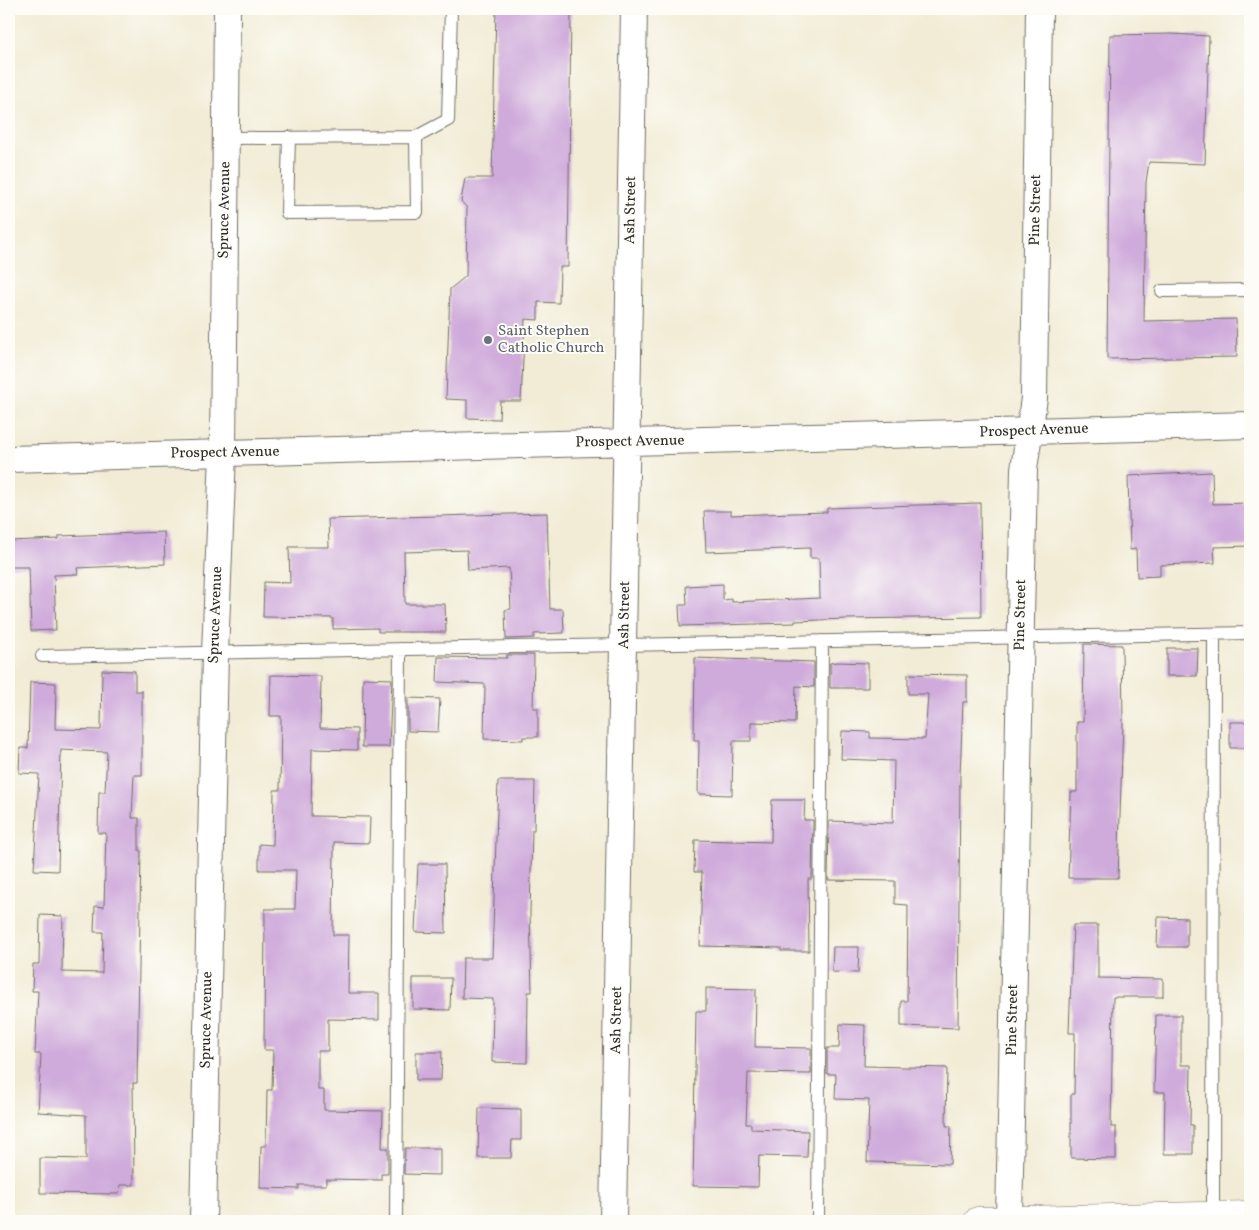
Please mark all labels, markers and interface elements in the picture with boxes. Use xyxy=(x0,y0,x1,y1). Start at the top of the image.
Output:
street label: Spruce Avenue xyxy=(214,161,236,259)
street label: Pine Street xyxy=(1025,174,1047,246)
street label: Ash Street xyxy=(620,176,642,244)
place label: Saint Stephen Catholic Church xyxy=(498,321,605,359)
marker: Saint Stephen Catholic Church xyxy=(482,334,494,346)
street label: Prospect Avenue xyxy=(979,419,1089,443)
street label: Prospect Avenue xyxy=(575,431,685,453)
street label: Prospect Avenue xyxy=(170,442,280,464)
street label: Spruce Avenue xyxy=(204,566,228,664)
street label: Pine Street xyxy=(1010,579,1032,651)
street label: Ash Street xyxy=(614,581,636,649)
street label: Spruce Avenue xyxy=(196,971,218,1069)
street label: Pine Street xyxy=(1002,984,1024,1056)
street label: Ash Street xyxy=(606,986,628,1054)

